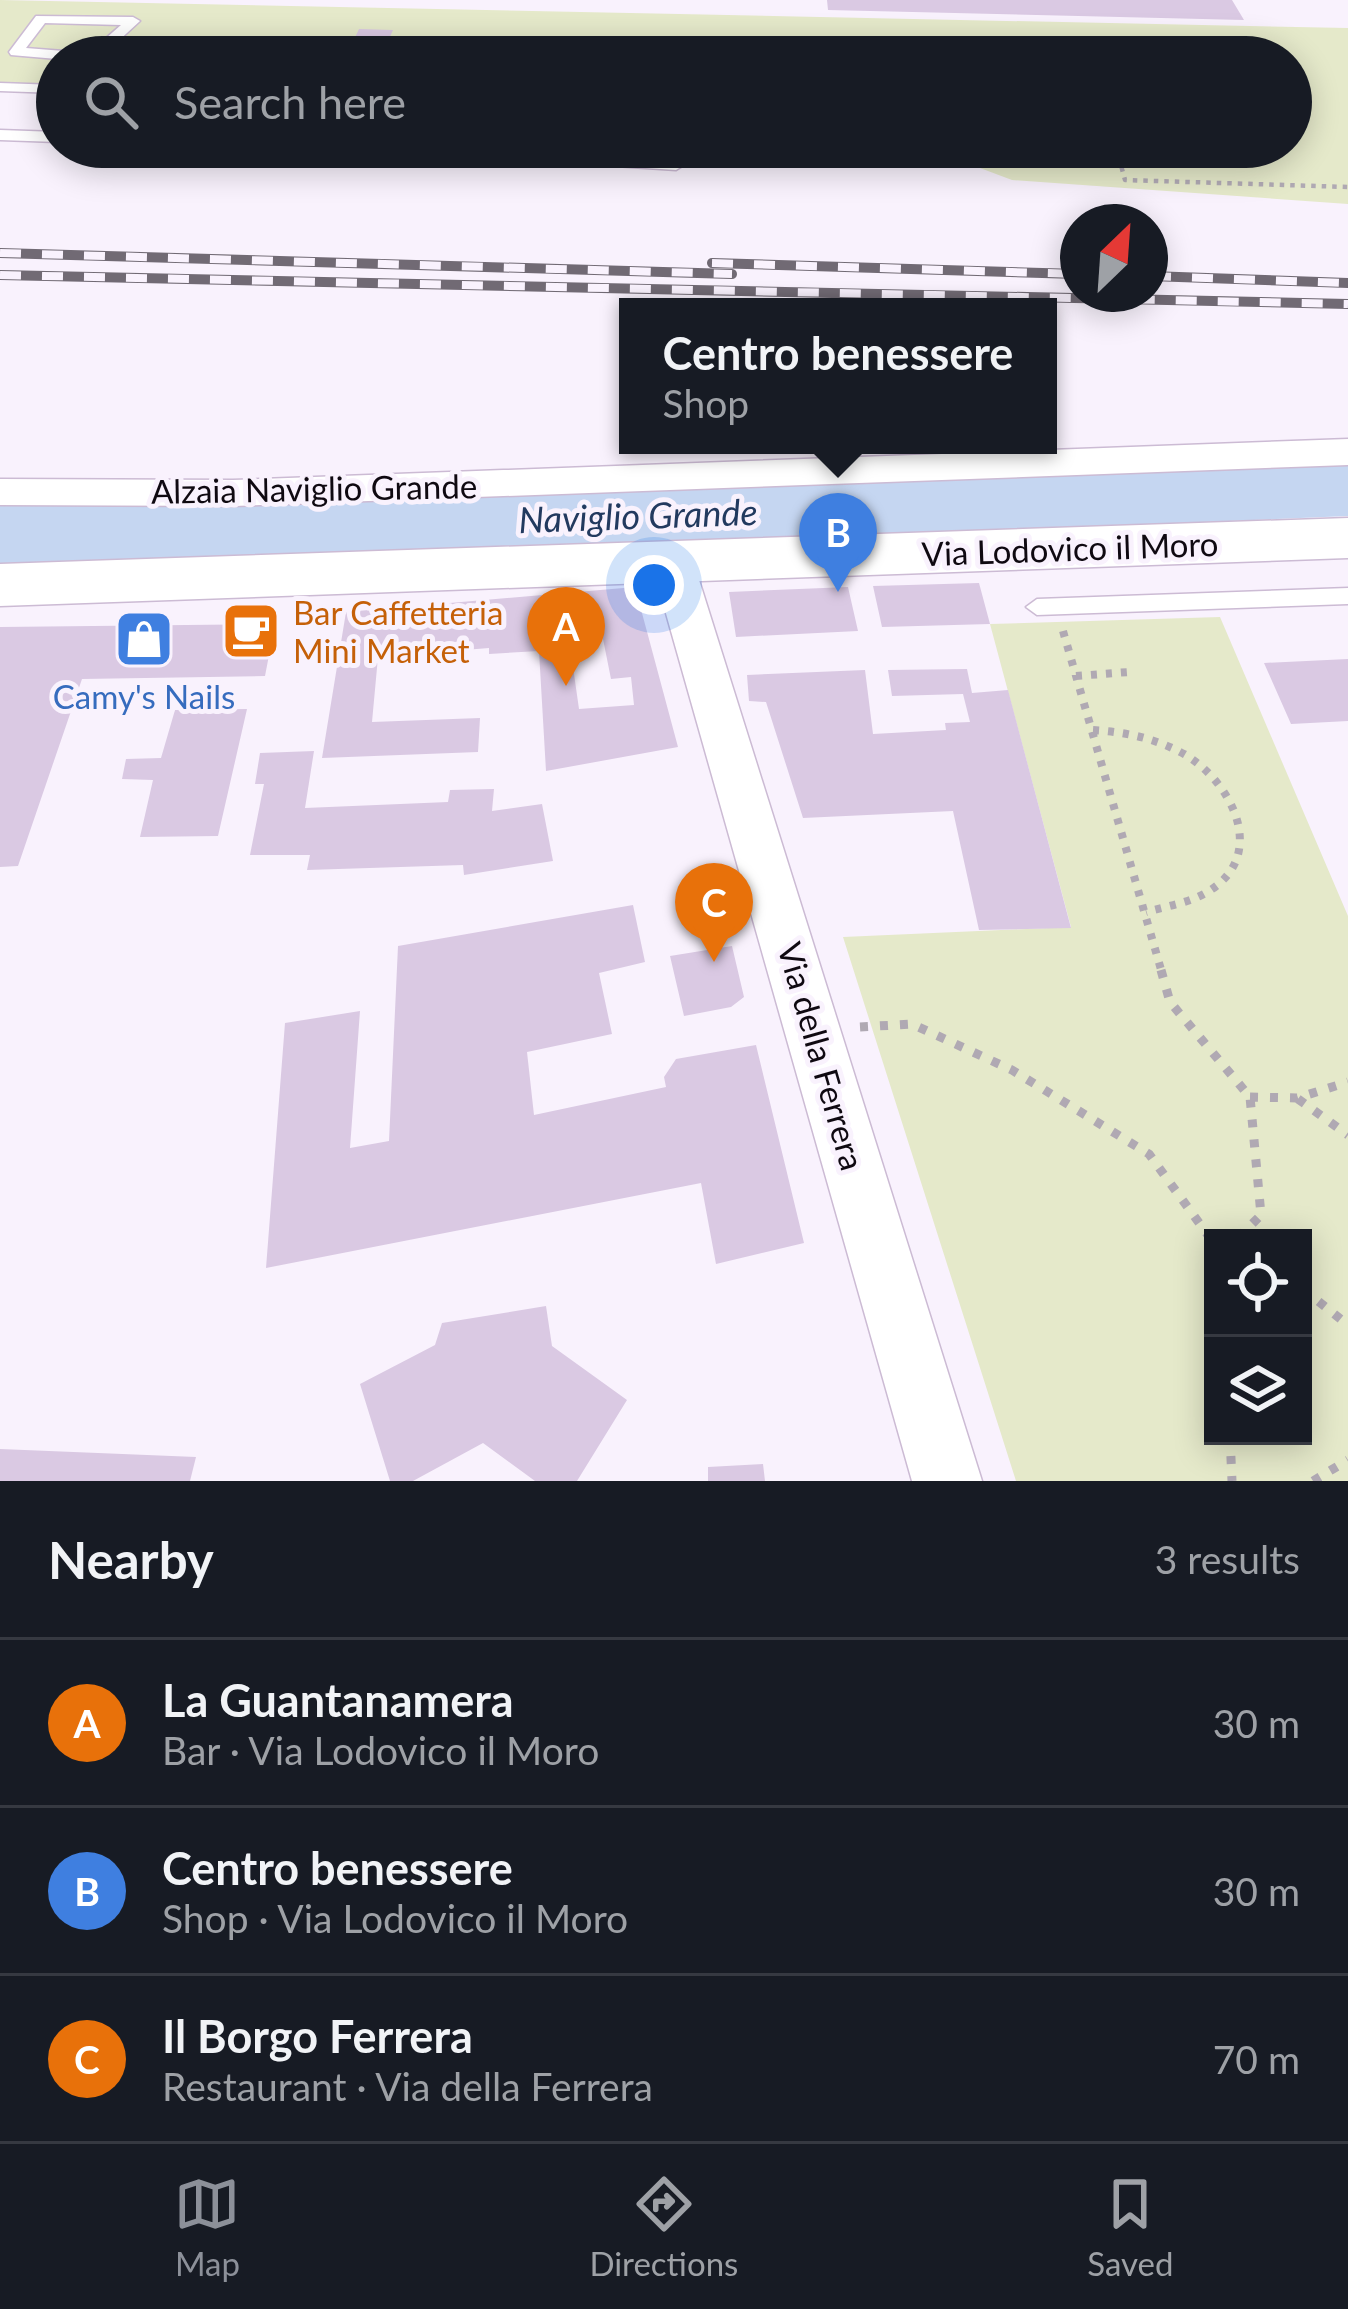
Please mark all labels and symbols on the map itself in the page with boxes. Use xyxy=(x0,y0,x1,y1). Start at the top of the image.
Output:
north arrow xyxy=(1060,204,1168,312)
street label: Alzaia Naviglio Grande xyxy=(151,465,477,511)
water label: Naviglio Grande xyxy=(518,489,758,541)
pin: B xyxy=(799,493,877,592)
street label: Via Lodovico il Moro xyxy=(921,523,1219,573)
your location xyxy=(624,555,684,615)
pin: A xyxy=(527,587,605,686)
place label: Bar Caffetteria Mini Market xyxy=(293,592,503,670)
cafe icon: Bar Caffetteria Mini Market xyxy=(220,600,282,662)
shop icon: Camy's Nails xyxy=(113,608,175,670)
place label: Camy's Nails xyxy=(53,676,235,716)
pin: C xyxy=(675,863,753,962)
street label: Via della Ferrera xyxy=(770,938,874,1174)

